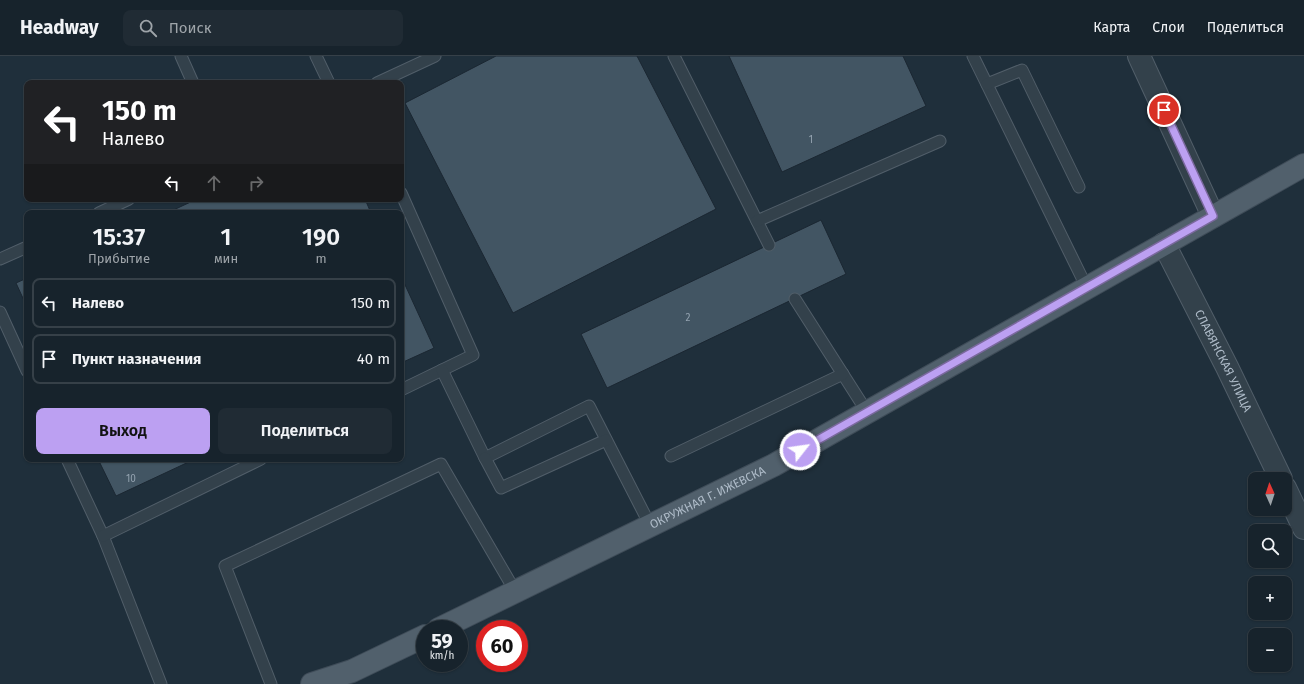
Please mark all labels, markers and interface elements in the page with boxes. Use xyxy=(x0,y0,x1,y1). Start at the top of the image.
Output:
search box xyxy=(123,10,403,46)
text: Headway xyxy=(20,16,99,39)
icon: search xyxy=(137,17,159,39)
text: Поиск xyxy=(169,19,212,37)
text: Карта xyxy=(1093,19,1130,36)
text: Слои xyxy=(1152,19,1185,36)
text: Поделиться xyxy=(1207,19,1284,36)
pin xyxy=(1147,93,1181,127)
text: 150 m xyxy=(102,94,177,127)
icon: left xyxy=(36,96,88,148)
icon: arrive xyxy=(1153,99,1175,121)
text: Налево xyxy=(102,128,165,150)
house number: 1 xyxy=(809,134,813,146)
icon: left xyxy=(161,172,183,194)
icon: ahead xyxy=(203,172,225,194)
icon: right xyxy=(245,172,267,194)
text: 15:37 xyxy=(92,223,145,251)
text: 1 xyxy=(221,223,231,251)
text: 190 xyxy=(302,223,340,251)
text: Прибытие xyxy=(88,251,150,266)
text: мин xyxy=(214,251,238,266)
text: m xyxy=(315,251,327,266)
icon: left xyxy=(38,292,60,314)
text: Налево xyxy=(72,294,124,312)
text: 150 m xyxy=(351,294,390,312)
street label: СЛАВЯНСКАЯ УЛИЦА xyxy=(1192,307,1255,414)
house number: 2 xyxy=(686,312,691,324)
icon: arrive xyxy=(38,348,60,370)
text: Пункт назначения xyxy=(72,350,201,368)
text: 40 m xyxy=(357,350,390,368)
button: Выход xyxy=(36,408,210,454)
button: Поделиться xyxy=(218,408,392,454)
position arrow xyxy=(779,429,821,471)
street label: ОКРУЖНАЯ Г. ИЖЕВСКА xyxy=(647,463,768,532)
north arrow xyxy=(1248,472,1292,516)
map controls xyxy=(1248,472,1292,672)
house number: 10 xyxy=(126,473,136,485)
button: search xyxy=(1248,524,1292,568)
button: + xyxy=(1248,576,1292,620)
speed limit sign: 60 xyxy=(476,620,528,672)
button: − xyxy=(1248,628,1292,672)
text: 59 xyxy=(431,629,453,653)
text: km/h xyxy=(430,650,454,662)

